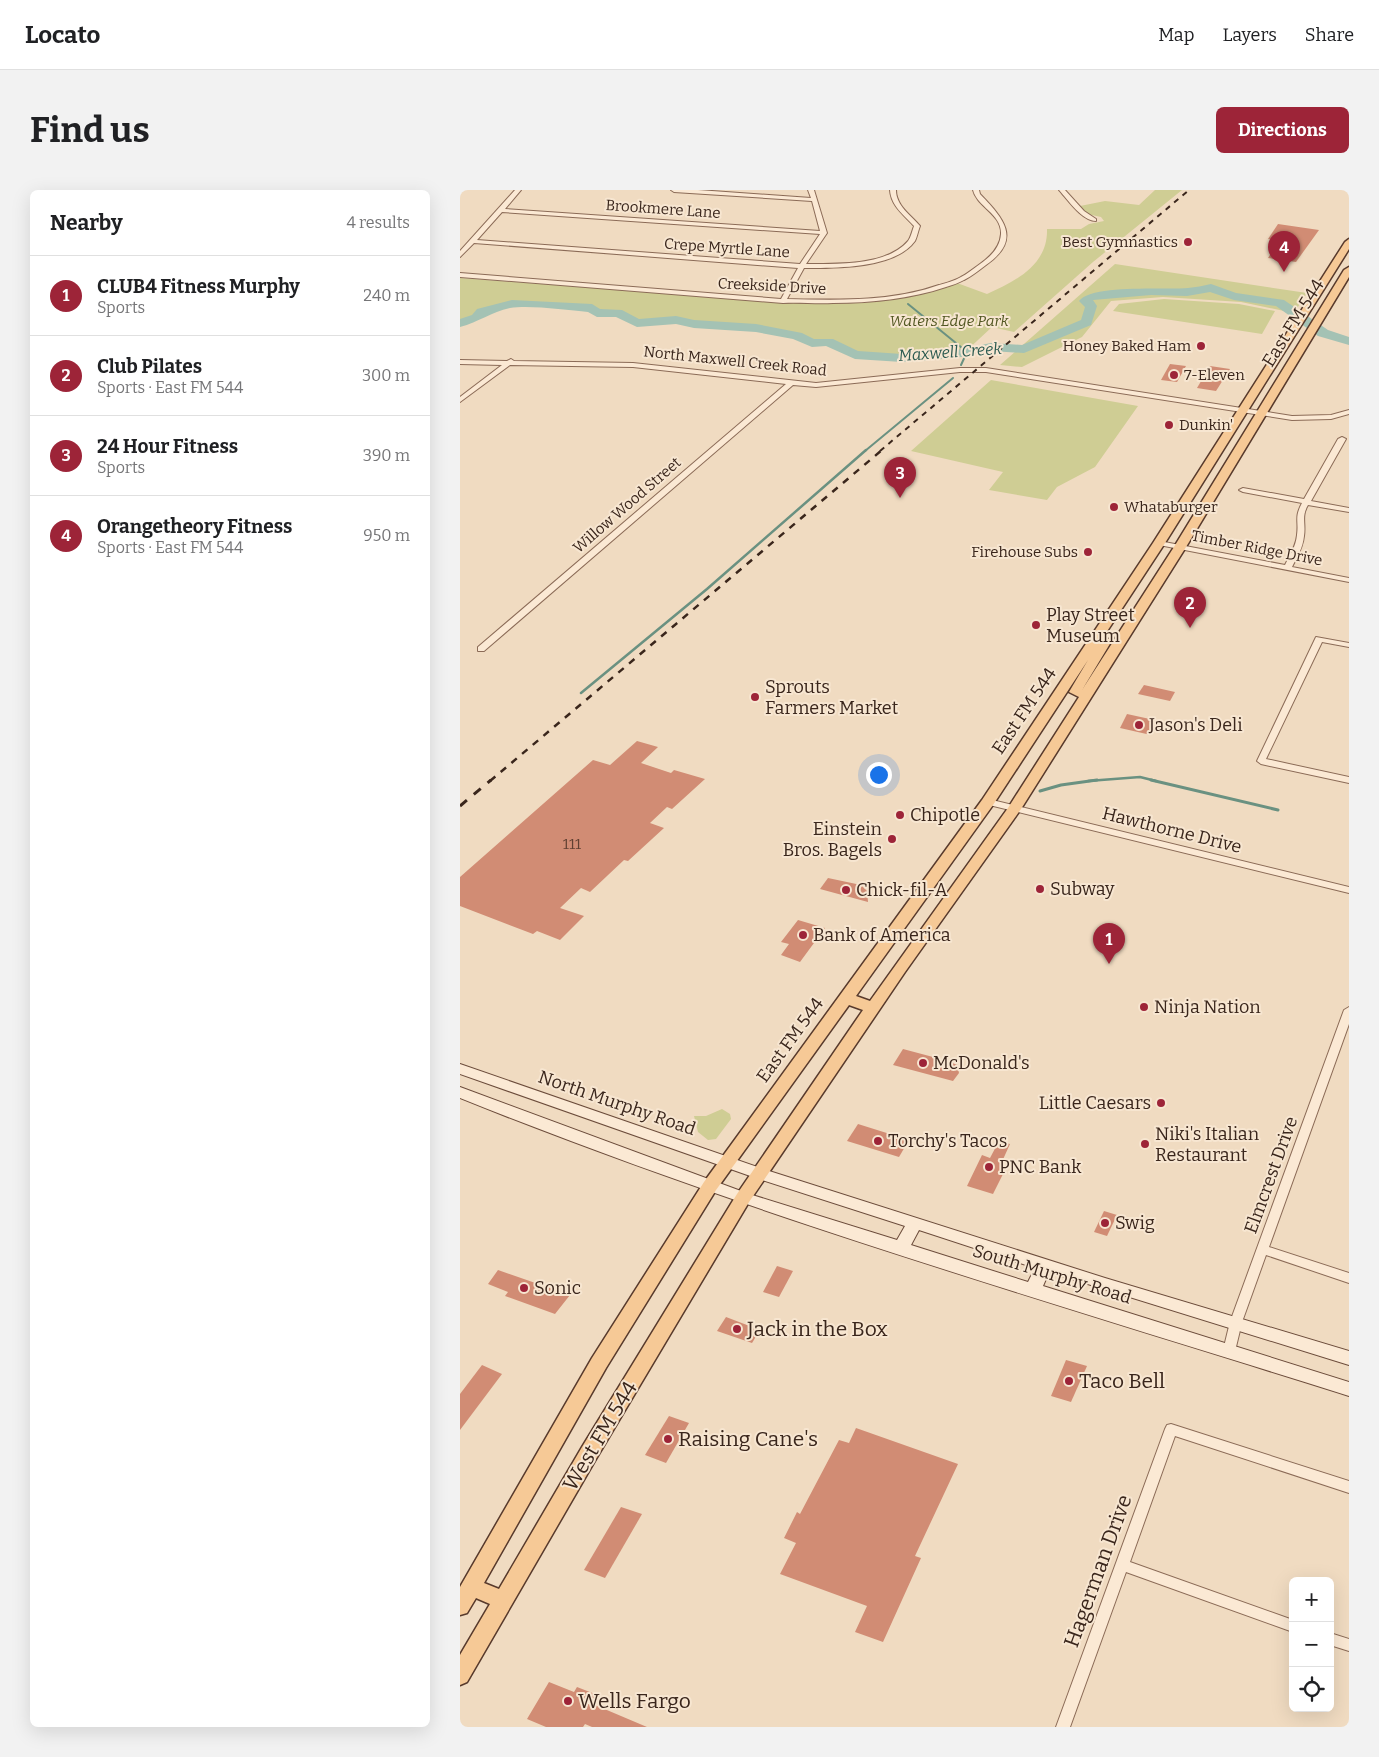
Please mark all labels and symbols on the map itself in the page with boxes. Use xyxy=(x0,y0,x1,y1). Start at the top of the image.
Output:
street label: Brookmere Lane xyxy=(605,196,721,222)
pin: 4 xyxy=(1268,231,1300,272)
place label: Best Gymnastics xyxy=(1062,233,1178,251)
street label: Crepe Myrtle Lane xyxy=(663,235,791,261)
marker: Best Gymnastics xyxy=(1182,236,1194,248)
street label: Creekside Drive xyxy=(717,274,827,298)
street label: East FM 544 xyxy=(1257,275,1329,371)
park label: Waters Edge Park xyxy=(889,312,1009,330)
place label: Honey Baked Ham xyxy=(1063,337,1192,355)
water label: Maxwell Creek xyxy=(898,339,1003,365)
marker: Honey Baked Ham xyxy=(1195,340,1207,352)
street label: North Maxwell Creek Road xyxy=(642,342,828,380)
place label: 7-Eleven xyxy=(1184,366,1245,384)
marker: 7-Eleven xyxy=(1168,369,1180,381)
place label: Dunkin' xyxy=(1179,416,1233,434)
marker: Dunkin' xyxy=(1163,419,1175,431)
street label: Willow Wood Street xyxy=(569,453,685,557)
pin: 3 xyxy=(884,457,916,498)
place label: Whataburger xyxy=(1124,498,1218,516)
marker: Whataburger xyxy=(1108,501,1120,513)
street label: Timber Ridge Drive xyxy=(1190,526,1324,570)
place label: Firehouse Subs xyxy=(971,543,1078,561)
marker: Firehouse Subs xyxy=(1082,546,1094,558)
pin: 2 xyxy=(1174,587,1206,628)
place label: Play Street Museum xyxy=(1046,604,1135,647)
marker: Play Street Museum xyxy=(1030,619,1042,631)
street label: East FM 544 xyxy=(987,663,1061,758)
place label: Sprouts Farmers Market xyxy=(765,676,899,719)
marker: Sprouts Farmers Market xyxy=(749,691,761,703)
place label: Jason's Deli xyxy=(1148,714,1243,736)
marker: Jason's Deli xyxy=(1133,719,1145,731)
your location xyxy=(866,762,892,788)
street label: Hawthorne Drive xyxy=(1100,802,1244,858)
place label: Chipotle xyxy=(910,804,980,826)
marker: Chipotle xyxy=(894,809,906,821)
place label: Einstein Bros. Bagels xyxy=(783,818,883,861)
marker: Einstein Bros. Bagels xyxy=(886,833,898,845)
house number: 111 xyxy=(563,835,581,853)
place label: Subway xyxy=(1050,878,1115,900)
place label: Chick-fil-A xyxy=(856,879,948,901)
marker: Subway xyxy=(1034,883,1046,895)
marker: Chick-fil-A xyxy=(840,884,852,896)
pin: 1 xyxy=(1093,923,1125,964)
place label: Bank of America xyxy=(813,924,951,946)
marker: Bank of America xyxy=(797,929,809,941)
street label: East FM 544 xyxy=(752,993,828,1087)
place label: Ninja Nation xyxy=(1154,996,1261,1018)
marker: Ninja Nation xyxy=(1138,1001,1150,1013)
place label: McDonald's xyxy=(933,1052,1030,1074)
marker: McDonald's xyxy=(917,1057,929,1069)
street label: North Murphy Road xyxy=(535,1066,699,1140)
place label: Little Caesars xyxy=(1039,1092,1151,1114)
marker: Little Caesars xyxy=(1155,1097,1167,1109)
street label: Elmcrest Drive xyxy=(1240,1113,1302,1237)
place label: Niki's Italian Restaurant xyxy=(1155,1123,1260,1166)
place label: Torchy's Tacos xyxy=(888,1130,1007,1152)
marker: Torchy's Tacos xyxy=(872,1135,884,1147)
marker: Niki's Italian Restaurant xyxy=(1139,1138,1151,1150)
place label: PNC Bank xyxy=(999,1156,1082,1178)
marker: PNC Bank xyxy=(983,1161,995,1173)
place label: Swig xyxy=(1115,1212,1155,1234)
marker: Swig xyxy=(1099,1217,1111,1229)
street label: South Murphy Road xyxy=(970,1239,1134,1309)
place label: Sonic xyxy=(534,1277,581,1299)
marker: Sonic xyxy=(518,1282,530,1294)
place label: Jack in the Box xyxy=(746,1316,888,1342)
marker: Jack in the Box xyxy=(731,1323,743,1335)
place label: Taco Bell xyxy=(1079,1368,1165,1394)
marker: Taco Bell xyxy=(1063,1375,1075,1387)
street label: West FM 544 xyxy=(557,1376,643,1496)
place label: Raising Cane's xyxy=(678,1426,818,1452)
marker: Raising Cane's xyxy=(662,1433,674,1445)
street label: Hagerman Drive xyxy=(1058,1491,1138,1651)
place label: Wells Fargo xyxy=(578,1688,691,1714)
marker: Wells Fargo xyxy=(562,1695,574,1707)

